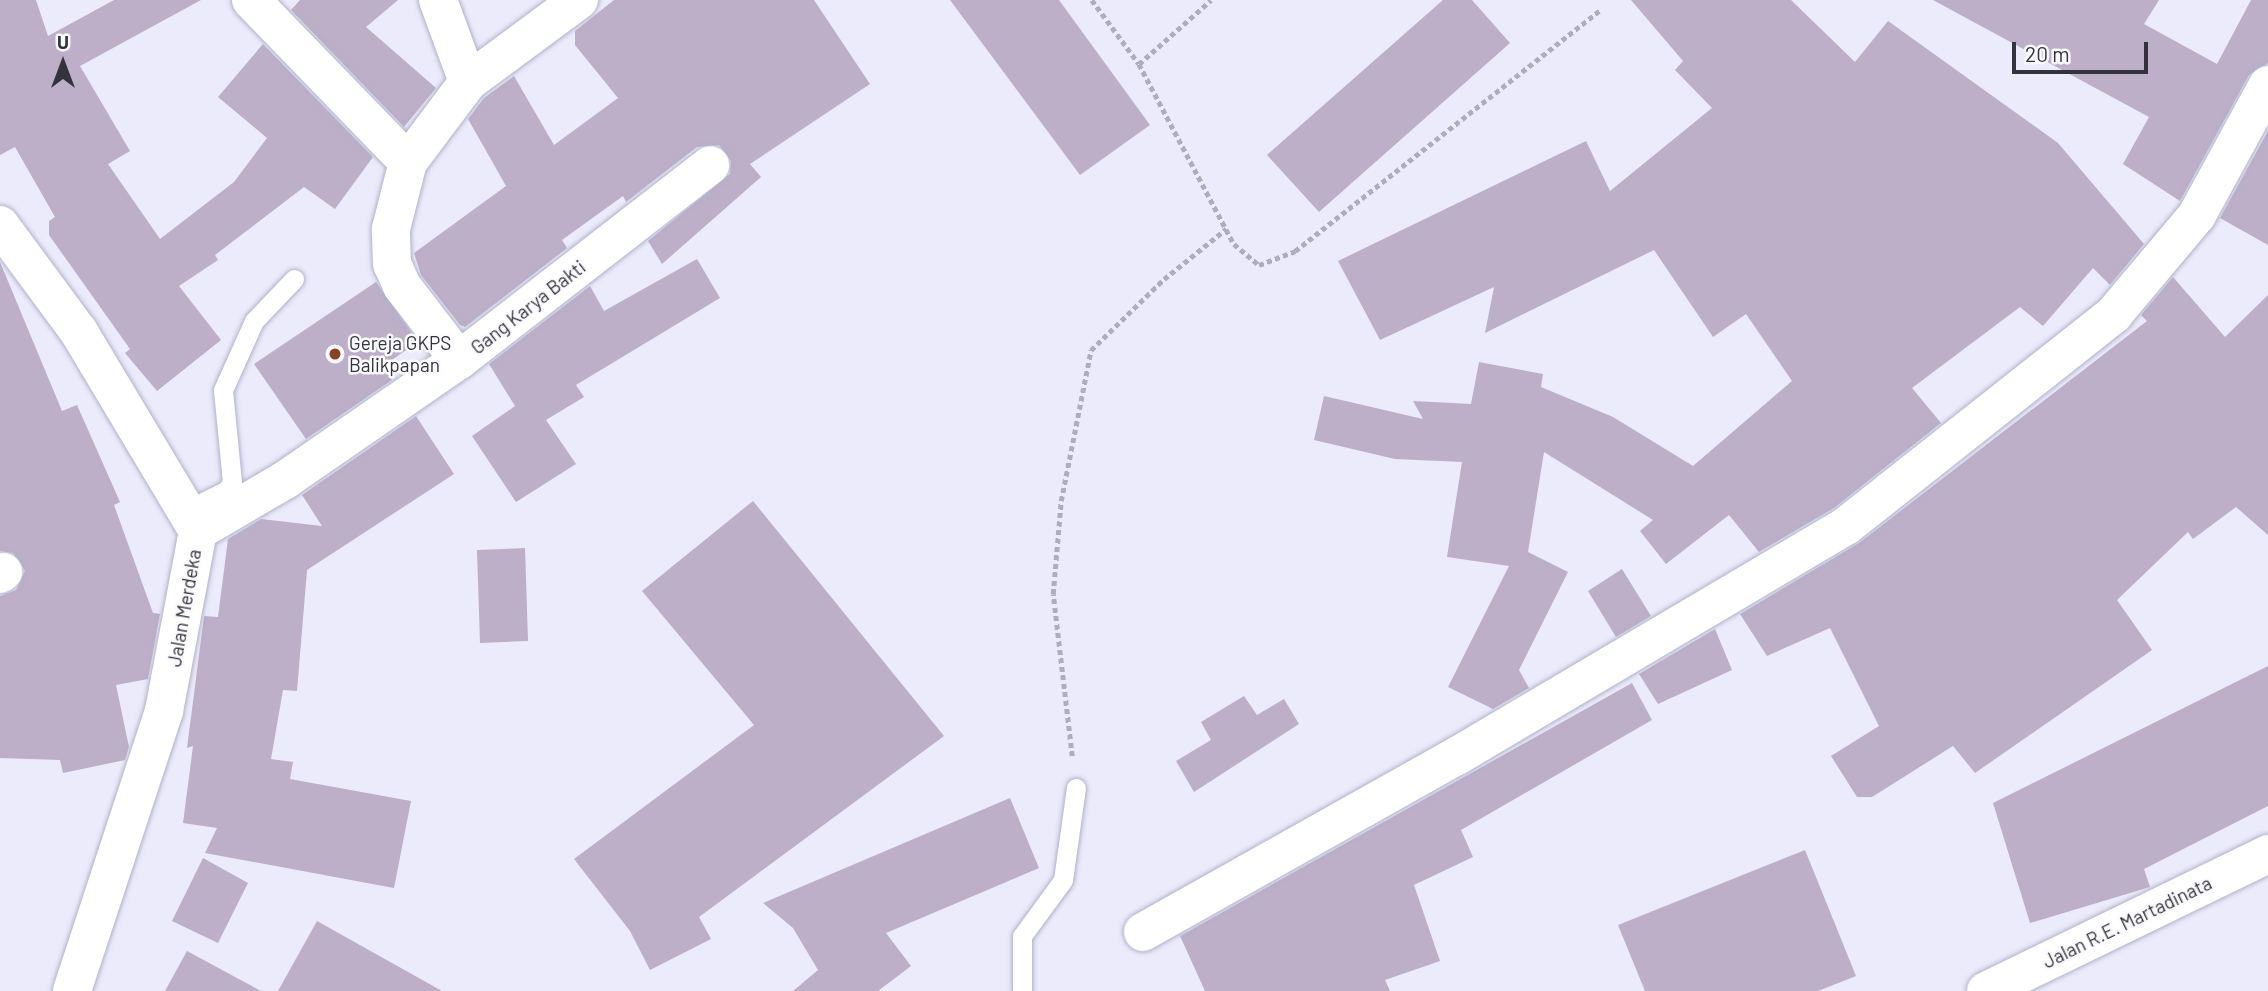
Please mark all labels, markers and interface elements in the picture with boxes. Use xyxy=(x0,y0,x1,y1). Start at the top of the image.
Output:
north arrow xyxy=(28,28,98,98)
scale bar xyxy=(2016,28,2152,72)
text: U xyxy=(57,30,69,53)
text: 20 m xyxy=(2025,41,2070,66)
street label: Gang Karya Bakti xyxy=(466,255,590,359)
place label: Gereja GKPS Balikpapan xyxy=(349,332,451,376)
marker: Gereja GKPS Balikpapan xyxy=(327,346,343,362)
street label: Jalan Merdeka xyxy=(162,547,206,669)
street label: Jalan R.E. Martadinata xyxy=(2039,871,2215,973)

